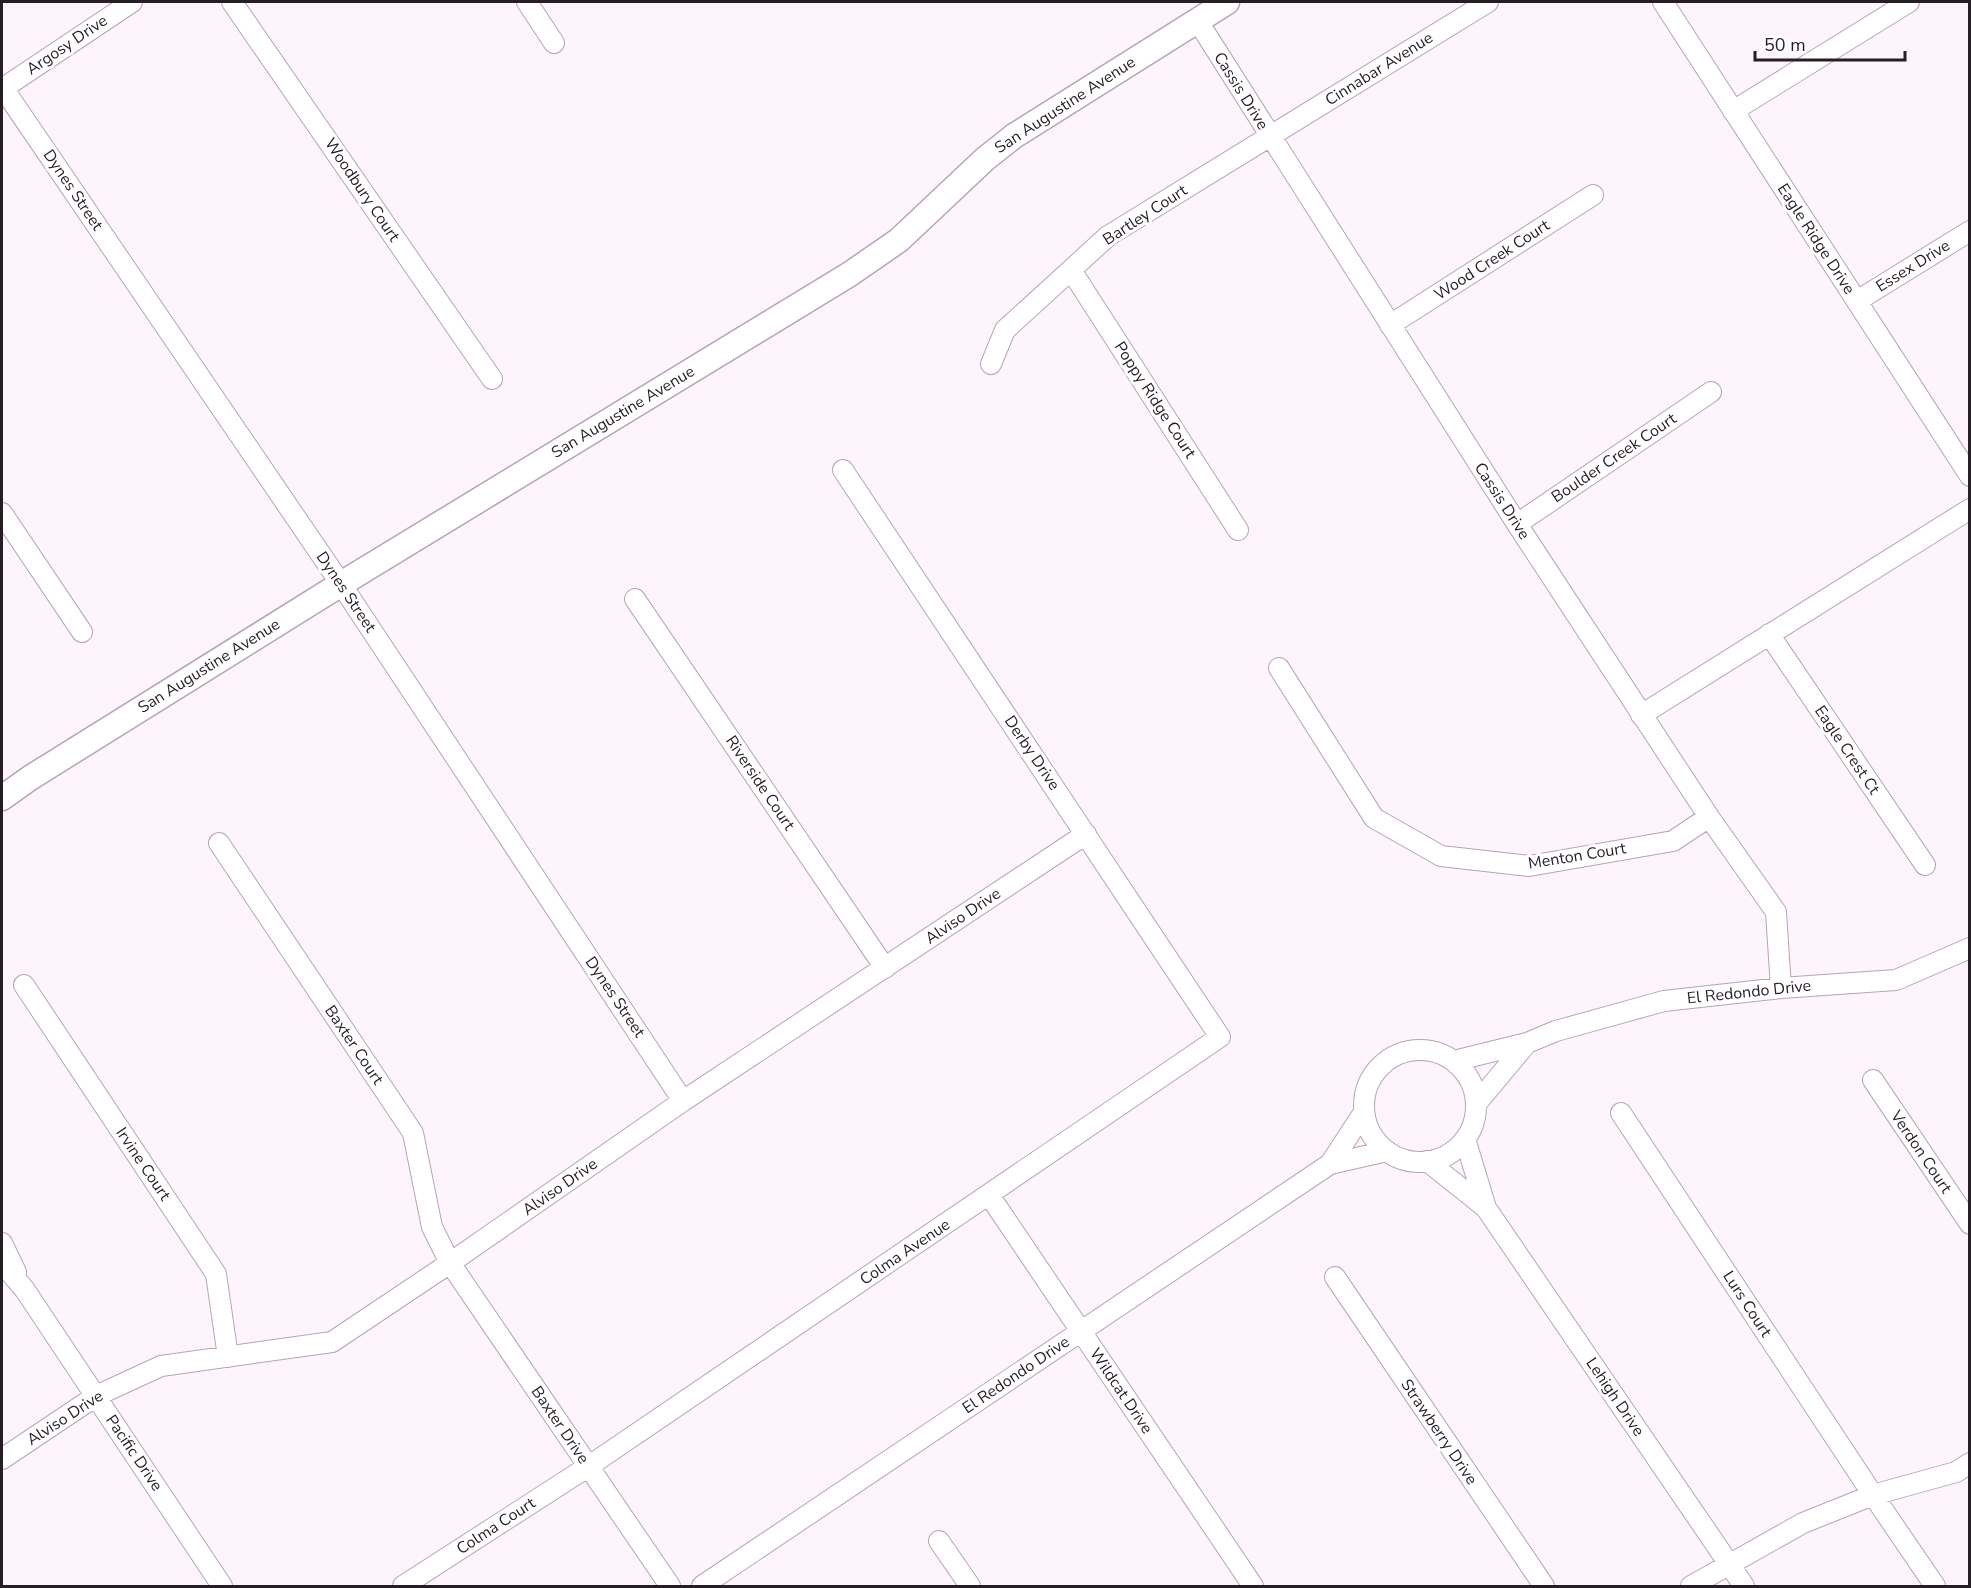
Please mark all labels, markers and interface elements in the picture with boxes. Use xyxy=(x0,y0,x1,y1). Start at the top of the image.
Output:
street label: Argosy Drive xyxy=(22,10,112,80)
scale bar xyxy=(1755,24,1905,62)
street label: Cinnabar Avenue xyxy=(1321,27,1437,111)
text: 50 m xyxy=(1764,33,1806,57)
street label: Cassis Drive xyxy=(1208,48,1274,134)
street label: San Augustine Avenue xyxy=(990,51,1140,159)
street label: Woodbury Court xyxy=(319,134,405,246)
street label: Dynes Street xyxy=(38,145,108,235)
street label: Bartley Court xyxy=(1099,179,1192,250)
street label: Eagle Ridge Drive xyxy=(1772,179,1860,299)
street label: Wood Creek Court xyxy=(1430,214,1554,306)
street label: Essex Drive xyxy=(1872,235,1954,297)
street label: Poppy Ridge Court xyxy=(1109,337,1201,463)
street label: San Augustine Avenue xyxy=(547,360,699,464)
street label: Boulder Creek Court xyxy=(1547,408,1681,508)
street label: Cassis Drive xyxy=(1469,458,1535,544)
street label: Dynes Street xyxy=(311,547,381,637)
street label: San Augustine Avenue xyxy=(134,613,284,719)
street label: Eagle Crest Ct xyxy=(1809,701,1885,799)
street label: Derby Drive xyxy=(999,711,1065,795)
street label: Riverside Court xyxy=(720,731,800,835)
street label: Menton Court xyxy=(1527,837,1628,875)
street label: Alviso Drive xyxy=(921,883,1005,949)
street label: Dynes Street xyxy=(580,952,650,1042)
street label: El Redondo Drive xyxy=(1686,975,1812,1009)
street label: Baxter Court xyxy=(319,1001,389,1089)
street label: Verdon Court xyxy=(1885,1105,1957,1198)
street label: Irvine Court xyxy=(110,1123,176,1205)
street label: Alviso Drive xyxy=(518,1153,602,1221)
street label: Colma Avenue xyxy=(855,1214,955,1290)
street label: Lurs Court xyxy=(1717,1267,1777,1342)
street label: El Redondo Drive xyxy=(958,1331,1074,1419)
street label: Wildcat Drive xyxy=(1084,1344,1158,1438)
street label: Lehigh Drive xyxy=(1581,1353,1649,1441)
street label: Strawberry Drive xyxy=(1395,1375,1483,1489)
street label: Baxter Drive xyxy=(526,1382,594,1468)
street label: Alviso Drive xyxy=(23,1385,107,1451)
street label: Pacific Drive xyxy=(100,1410,168,1496)
street label: Colma Court xyxy=(452,1492,540,1560)

